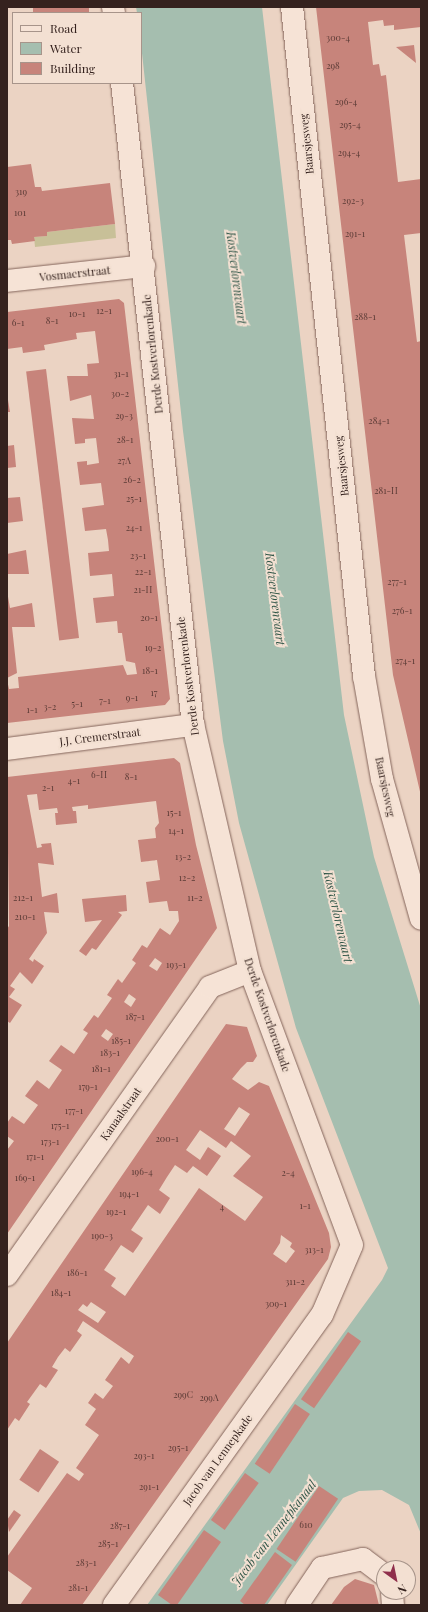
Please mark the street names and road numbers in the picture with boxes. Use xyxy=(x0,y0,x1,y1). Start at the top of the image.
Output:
street label: Baarsjesweg xyxy=(297,113,317,175)
street label: Vosmaerstraat xyxy=(39,264,111,284)
street label: Derde Kostverlorenkade xyxy=(140,294,166,414)
street label: Baarsjesweg xyxy=(332,435,352,497)
street label: Derde Kostverlorenkade xyxy=(174,616,202,736)
street label: J.J. Cremerstraat xyxy=(59,725,141,749)
street label: Baarsjesweg xyxy=(372,756,398,818)
street label: Derde Kostverlorenkade xyxy=(241,956,293,1074)
street label: Kanaalstraat xyxy=(98,1085,144,1143)
street label: Jacob van Lennepkade xyxy=(180,1412,256,1508)

